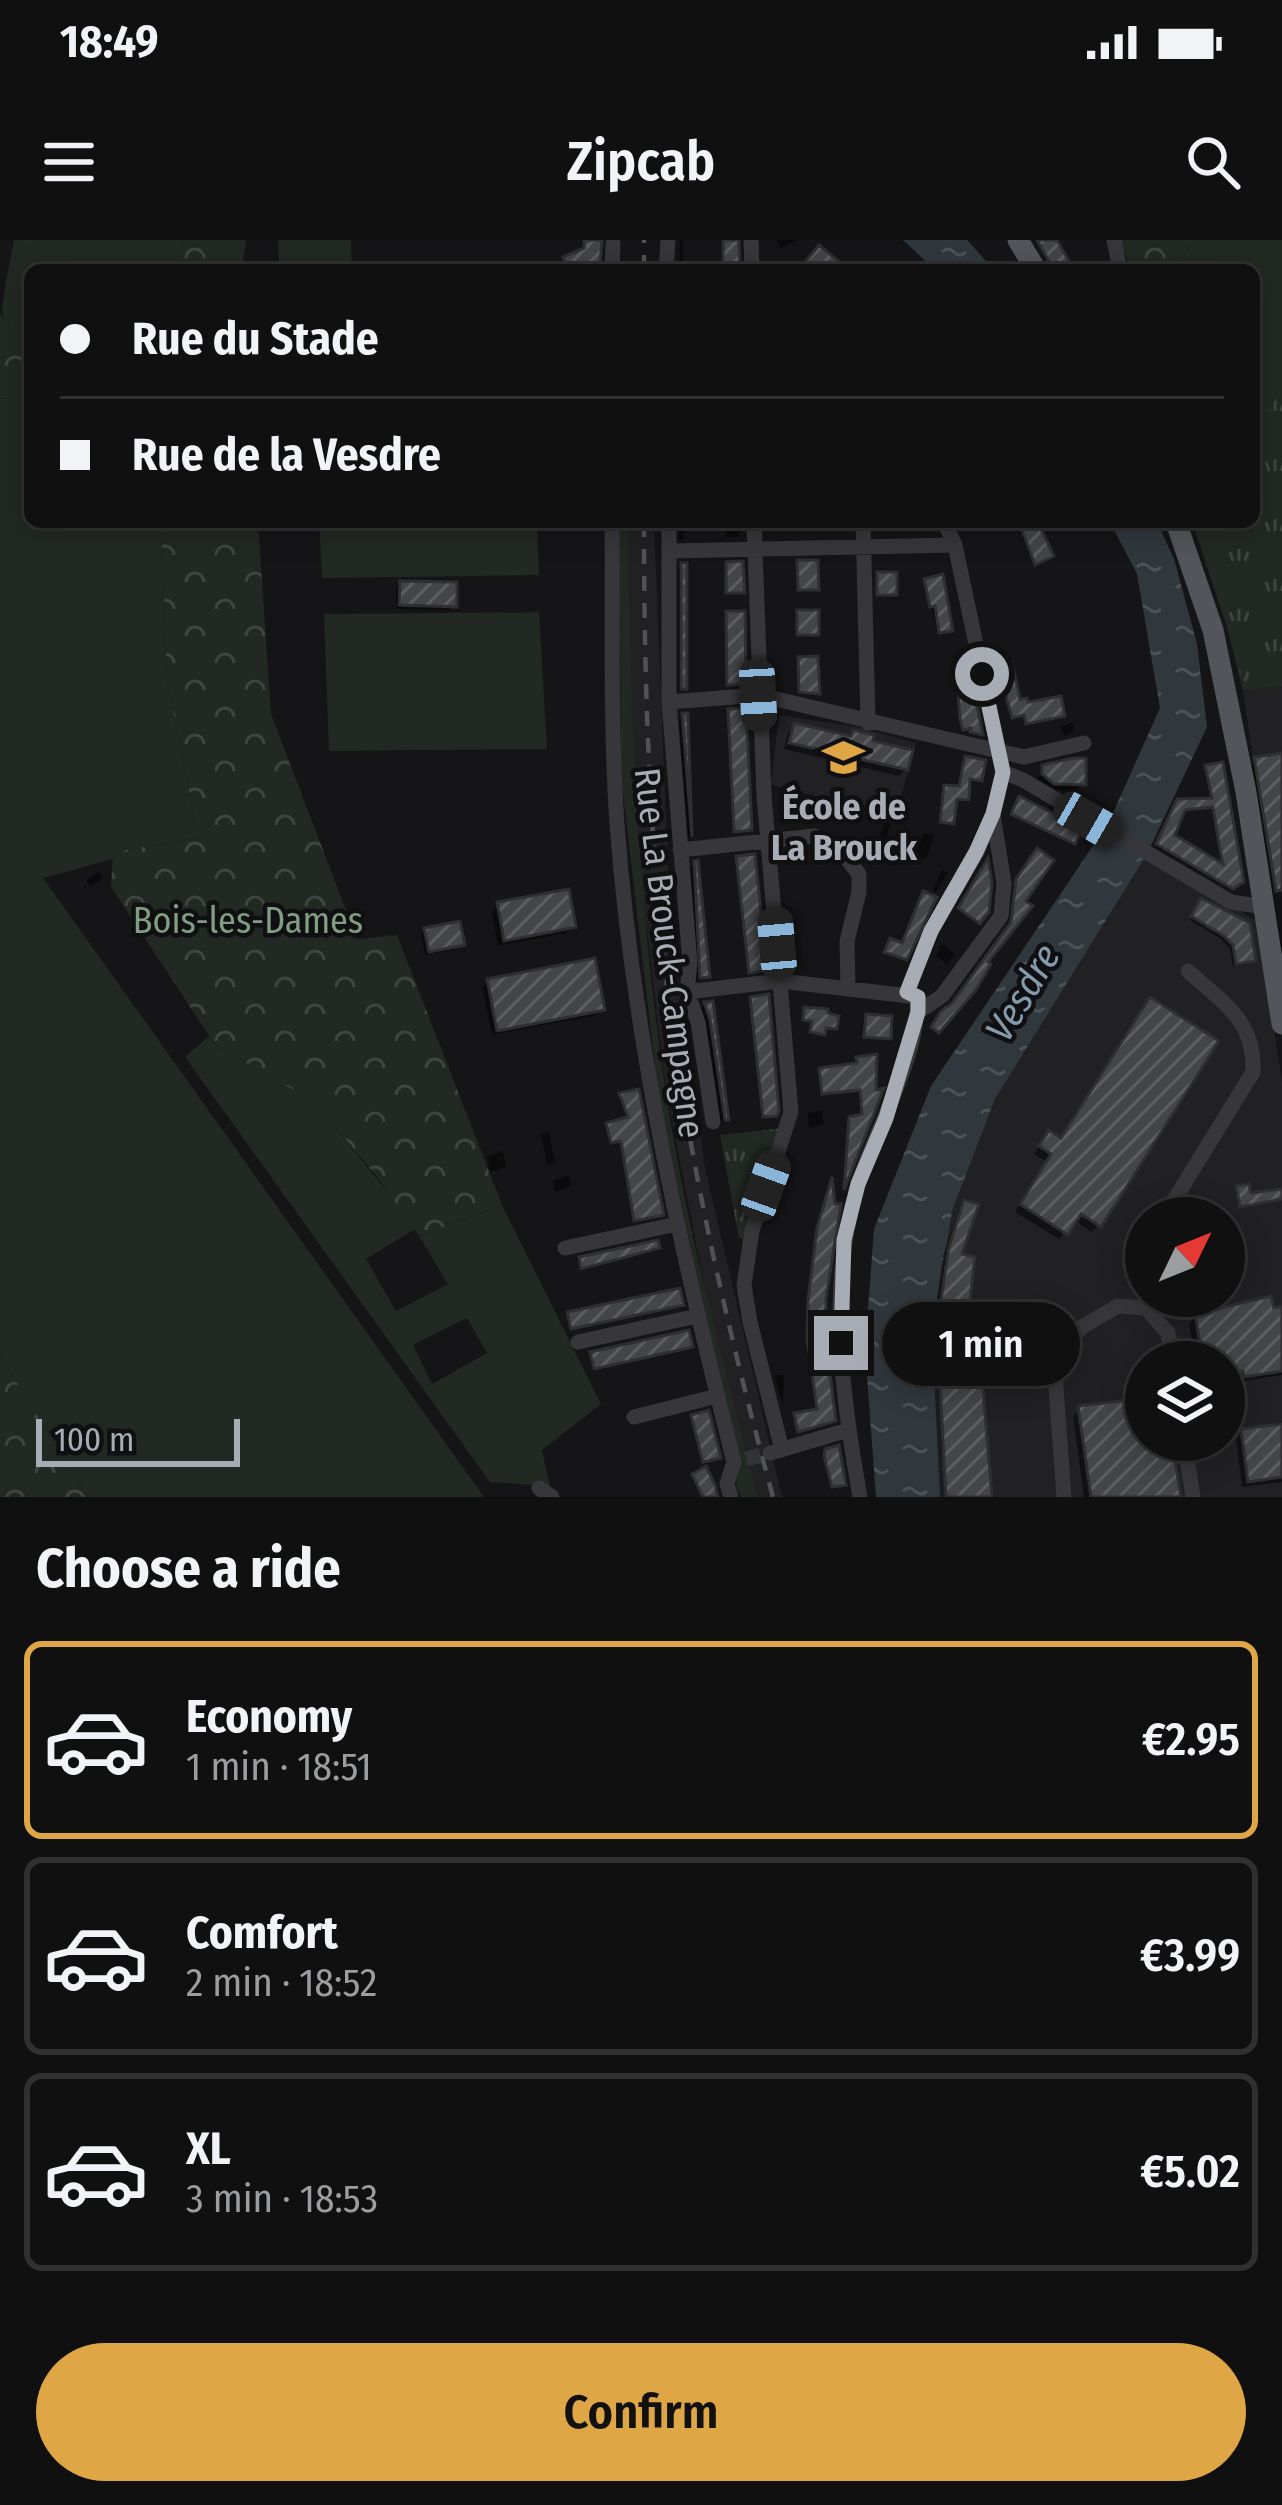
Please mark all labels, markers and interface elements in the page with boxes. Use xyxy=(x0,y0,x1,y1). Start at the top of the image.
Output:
text: 18:49 xyxy=(60,15,158,69)
icon: menu xyxy=(36,129,102,195)
icon: search xyxy=(1180,129,1246,195)
text: Zipcab xyxy=(567,130,715,194)
text: Rue du Stade xyxy=(132,312,379,366)
text: Rue de la Vesdre xyxy=(132,428,441,482)
route start xyxy=(955,647,1009,701)
car xyxy=(738,658,778,732)
school or university icon: École de La Brouck xyxy=(821,734,867,780)
street label: Rue La Brouck-Campagne xyxy=(624,765,714,1141)
place label: École de La Brouck xyxy=(771,784,918,870)
car xyxy=(1048,786,1128,854)
park label: Bois-les-Dames xyxy=(133,899,363,943)
car xyxy=(756,906,798,980)
water label: Vesdre xyxy=(976,936,1070,1050)
car xyxy=(737,1146,795,1226)
north arrow xyxy=(1125,1197,1245,1317)
map controls xyxy=(1125,1197,1245,1461)
callout: 1 min xyxy=(883,1301,1081,1385)
route end xyxy=(814,1316,868,1370)
text: 1 min xyxy=(939,1321,1023,1367)
button: layers xyxy=(1125,1341,1245,1461)
scale bar xyxy=(36,1413,240,1466)
text: 100 m xyxy=(54,1420,134,1460)
text: Choose a ride xyxy=(36,1537,341,1601)
icon: car xyxy=(42,1686,150,1794)
text: Economy xyxy=(186,1690,352,1744)
text: €2.95 xyxy=(1142,1713,1240,1767)
text: 1 min · 18:51 xyxy=(186,1744,372,1790)
icon: car xyxy=(42,1902,150,2010)
text: Comfort xyxy=(186,1906,338,1960)
text: €3.99 xyxy=(1140,1929,1240,1983)
text: 2 min · 18:52 xyxy=(186,1960,377,2006)
icon: car xyxy=(42,2118,150,2226)
text: XL xyxy=(186,2122,231,2176)
text: €5.02 xyxy=(1140,2145,1240,2199)
text: 3 min · 18:53 xyxy=(186,2176,378,2222)
button: Confirm xyxy=(36,2343,1246,2481)

